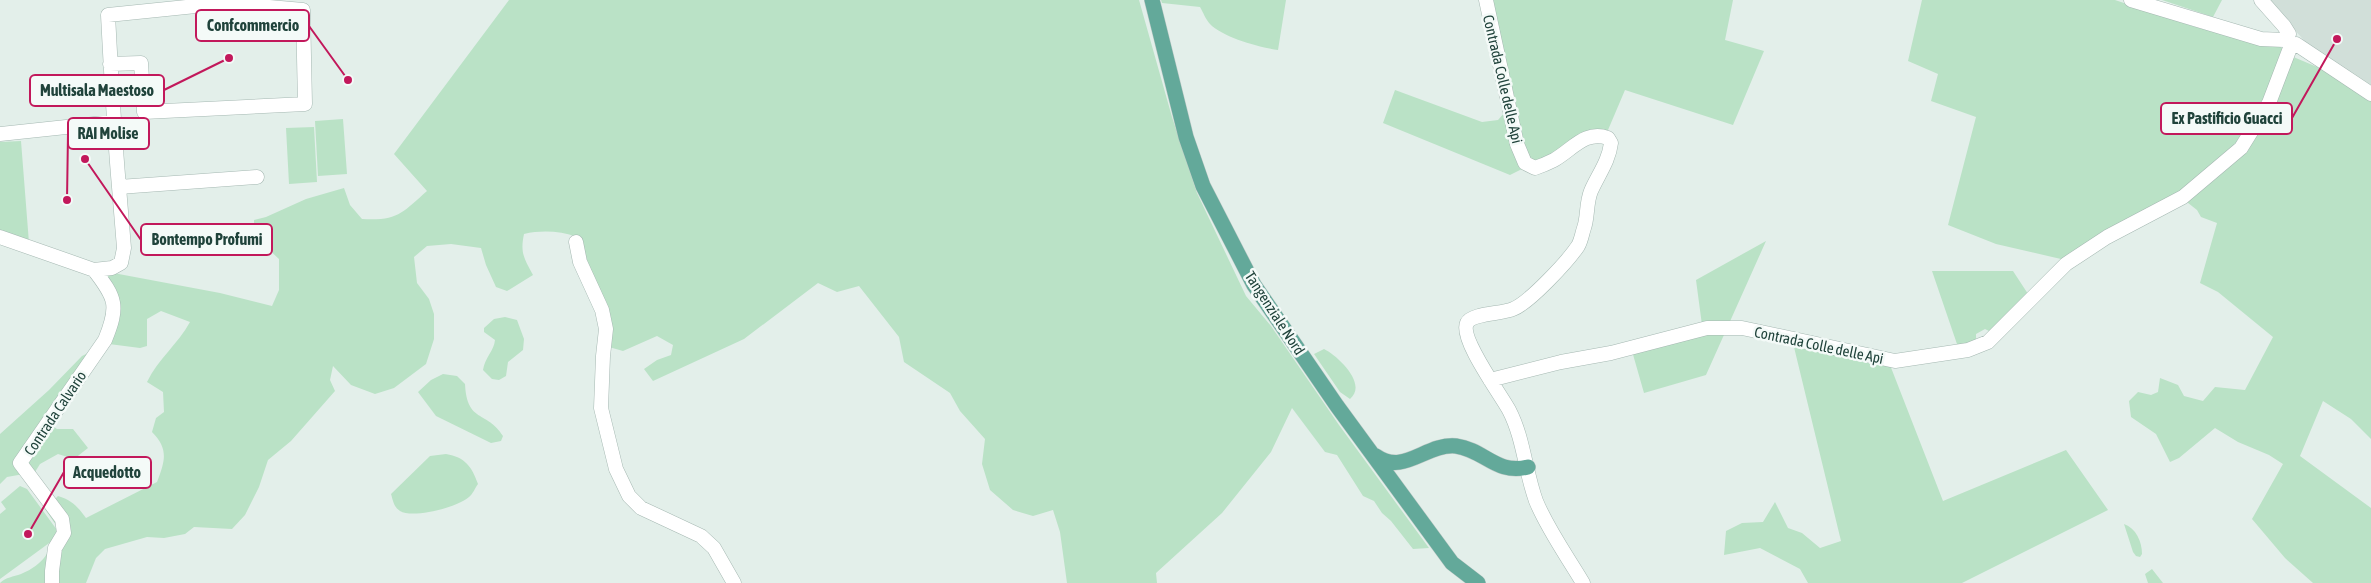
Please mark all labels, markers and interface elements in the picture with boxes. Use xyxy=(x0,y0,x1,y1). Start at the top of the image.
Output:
callout: Confcommercio xyxy=(196,10,309,41)
street label: Contrada Colle delle Api xyxy=(1480,13,1526,145)
text: Confcommercio xyxy=(207,16,300,34)
callout: Multisala Maestoso xyxy=(30,75,164,106)
text: Multisala Maestoso xyxy=(40,81,155,99)
callout: Ex Pastificio Guacci xyxy=(2161,103,2292,134)
text: Ex Pastificio Guacci xyxy=(2172,109,2283,127)
callout: RAI Molise xyxy=(68,118,149,149)
text: RAI Molise xyxy=(77,124,139,142)
callout: Bontempo Profumi xyxy=(141,224,272,255)
text: Bontempo Profumi xyxy=(152,230,263,248)
street label: Tangenziale Nord xyxy=(1242,268,1308,358)
street label: Contrada Colle delle Api xyxy=(1753,323,1885,367)
street label: Contrada Calvario xyxy=(21,368,89,458)
callout: Acquedotto xyxy=(64,457,151,488)
text: Acquedotto xyxy=(72,463,141,481)

